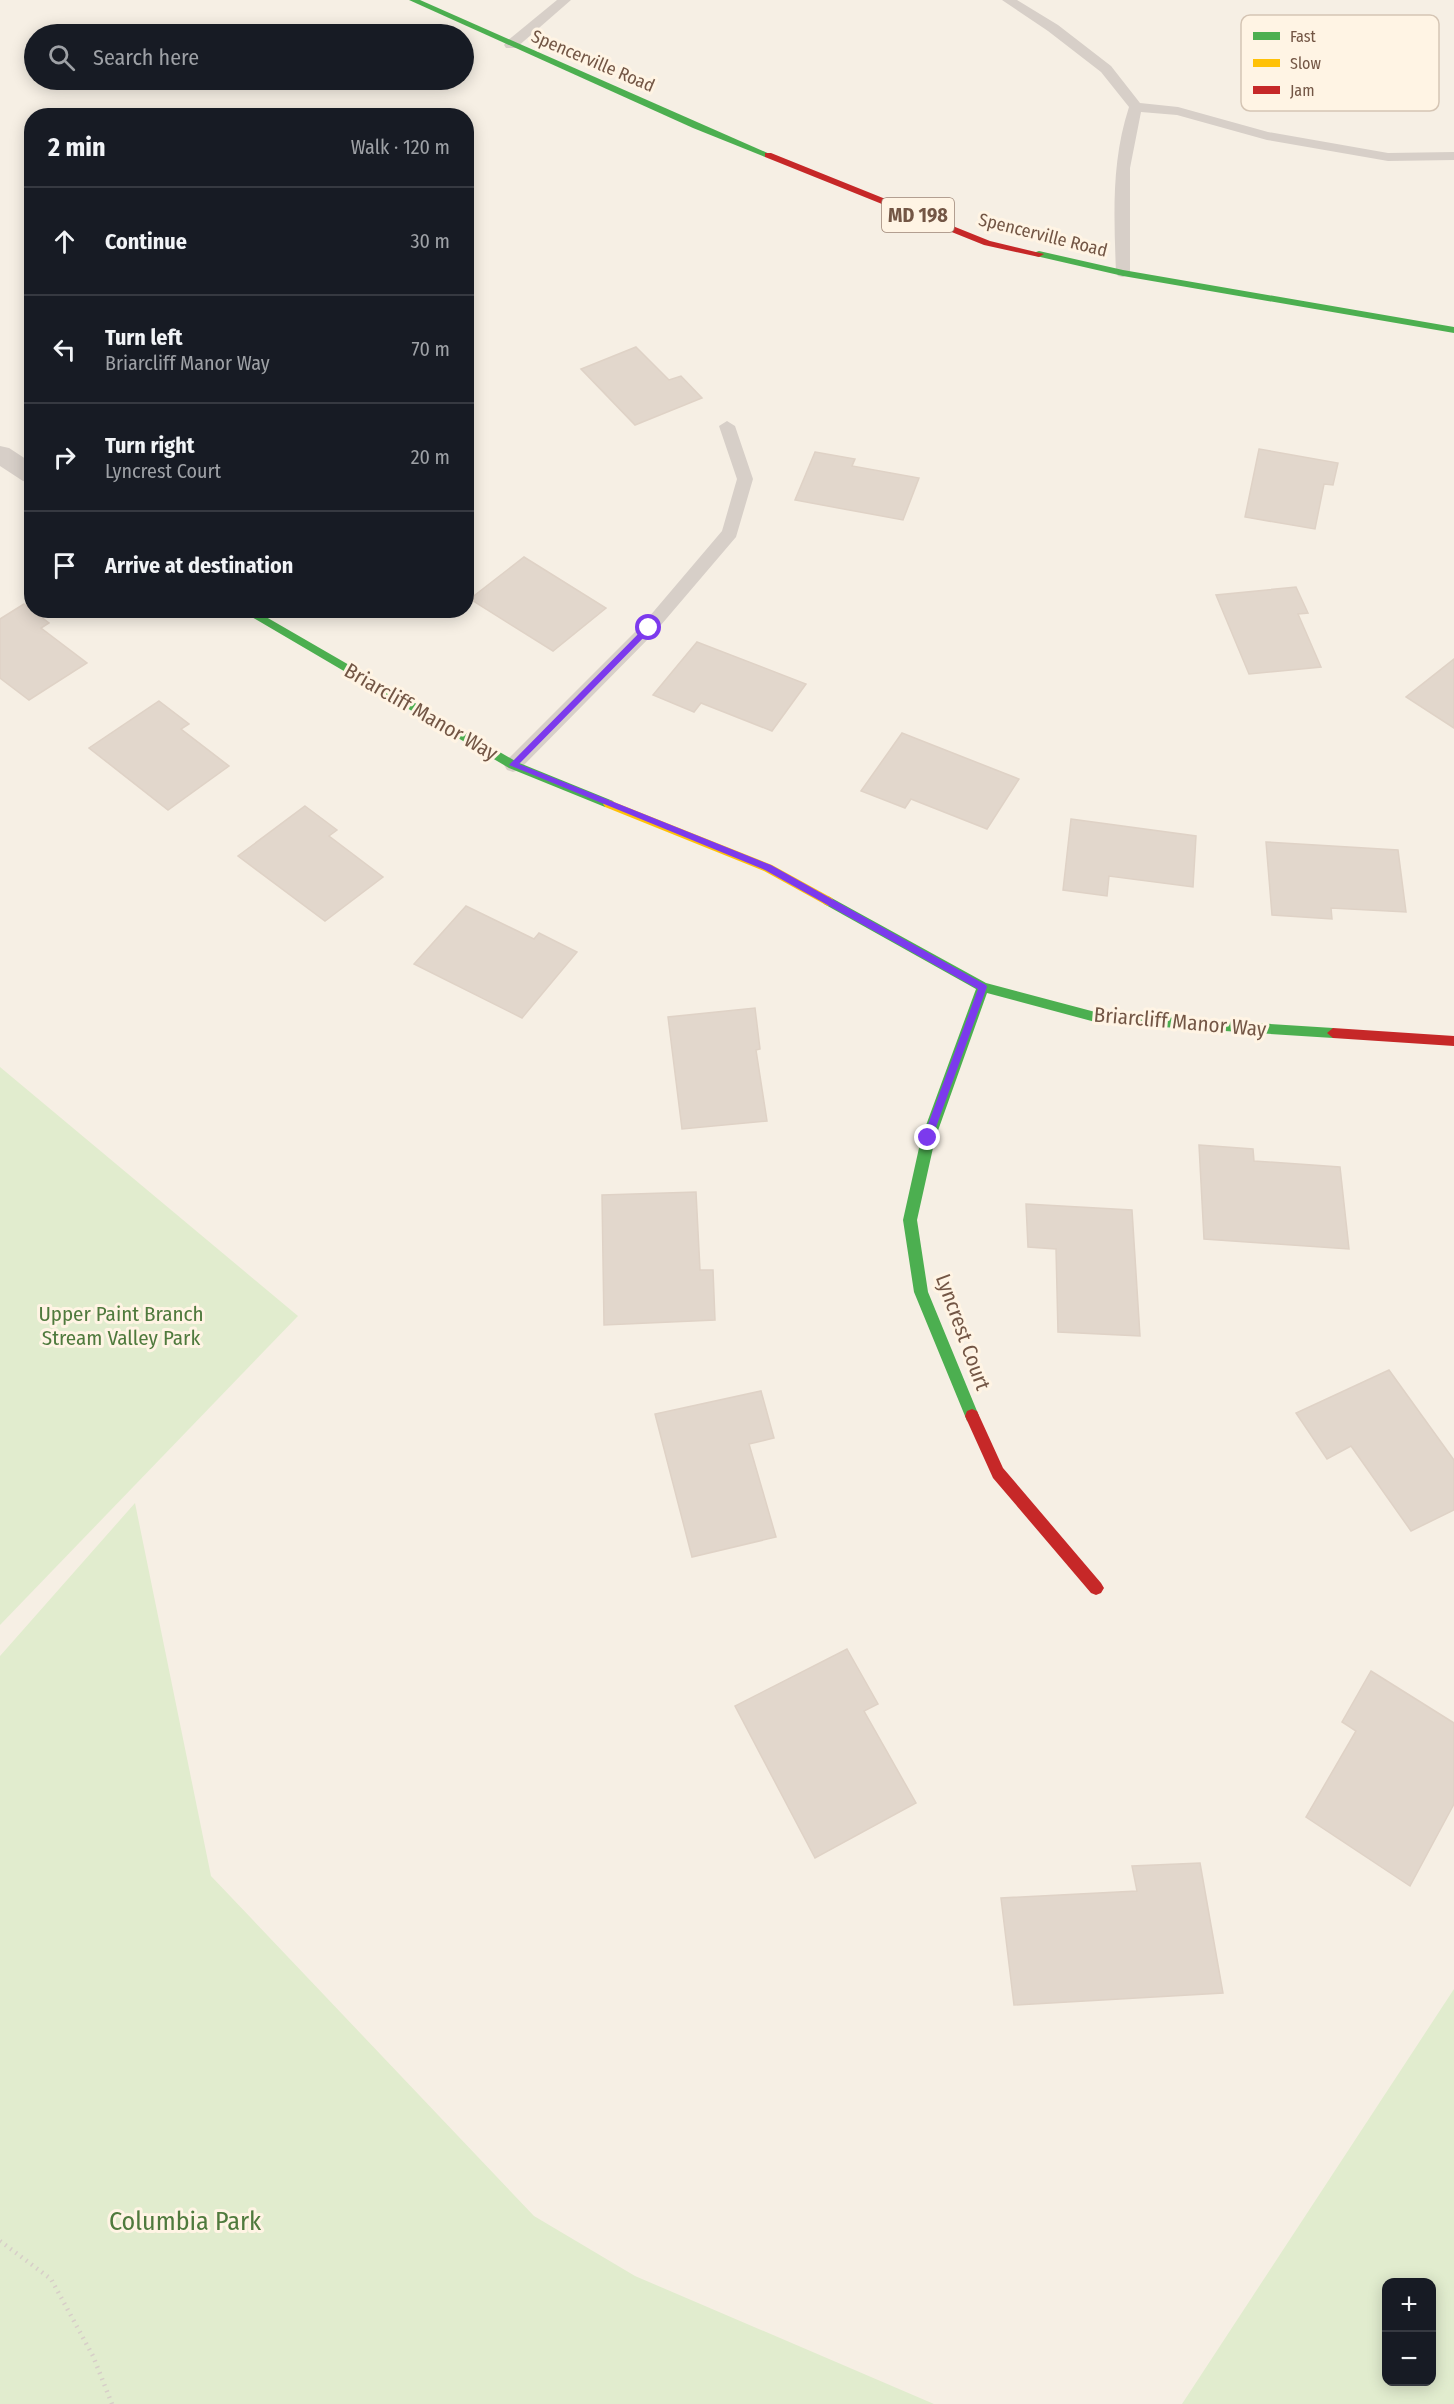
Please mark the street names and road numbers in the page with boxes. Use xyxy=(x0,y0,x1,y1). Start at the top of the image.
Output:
street label: Spencerville Road xyxy=(528,25,658,97)
road number: MD 198 xyxy=(882,198,954,232)
street label: Spencerville Road xyxy=(976,208,1110,262)
street label: Briarcliff Manor Way xyxy=(340,658,503,767)
street label: Briarcliff Manor Way xyxy=(1093,1002,1268,1043)
street label: Lyncrest Court xyxy=(930,1270,996,1394)

